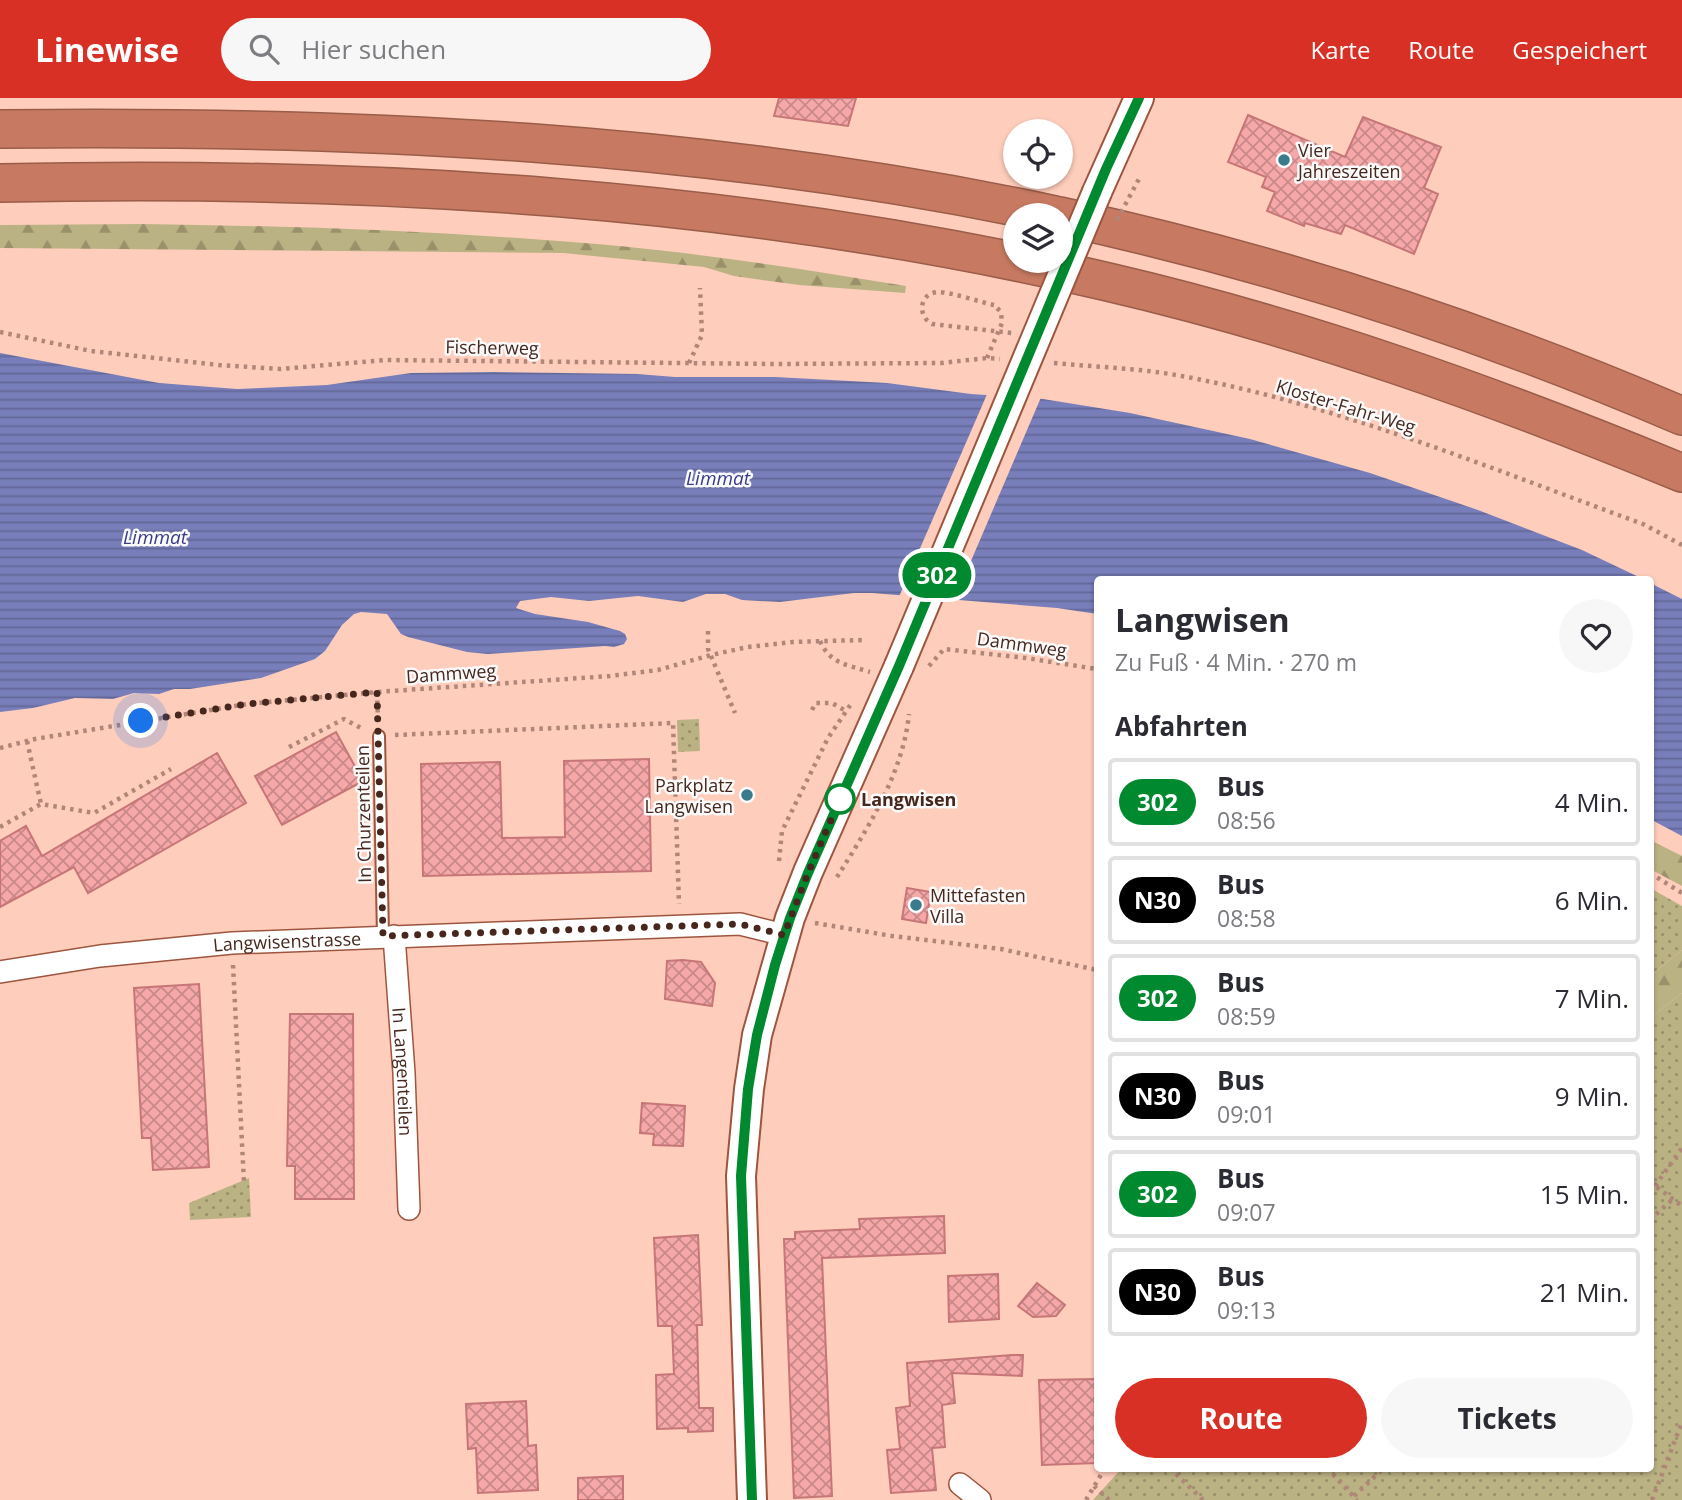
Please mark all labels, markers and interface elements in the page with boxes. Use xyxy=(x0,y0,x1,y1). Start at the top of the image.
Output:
search box xyxy=(221,18,711,81)
text: Linewise xyxy=(35,27,179,72)
icon: search xyxy=(245,30,283,68)
text: Hier suchen xyxy=(301,31,446,67)
text: Karte xyxy=(1310,33,1370,66)
text: Route xyxy=(1408,33,1474,66)
text: Gespeichert xyxy=(1512,33,1647,66)
map controls xyxy=(1003,119,1073,273)
button: locate xyxy=(1003,119,1073,189)
place label: Vier Jahreszeiten xyxy=(1296,138,1401,183)
marker: Vier Jahreszeiten xyxy=(1276,152,1292,168)
button: layers xyxy=(1003,203,1073,273)
street label: Fischerweg xyxy=(445,334,539,360)
street label: Kloster-Fahr-Weg xyxy=(1273,373,1419,439)
water label: Limmat xyxy=(686,465,751,491)
water label: Limmat xyxy=(123,524,188,550)
line badge: 302 xyxy=(897,552,977,598)
text: 302 xyxy=(916,558,958,591)
text: Langwisen xyxy=(1115,597,1290,642)
button: heart xyxy=(1559,599,1633,673)
street label: Dammweg xyxy=(976,626,1069,662)
text: Zu Fuß · 4 Min. · 270 m xyxy=(1115,646,1357,678)
street label: Dammweg xyxy=(405,658,497,688)
your location xyxy=(123,703,158,738)
text: Abfahrten xyxy=(1115,708,1248,744)
street label: In Churzenteilen xyxy=(350,745,376,883)
text: Bus xyxy=(1217,768,1264,804)
place label: Parkplatz Langwisen xyxy=(645,773,733,818)
marker: Langwisen xyxy=(825,784,855,814)
text: 4 Min. xyxy=(1555,784,1629,820)
text: 302 xyxy=(1137,785,1178,818)
marker: Parkplatz Langwisen xyxy=(739,787,755,803)
place label: Langwisen xyxy=(861,787,956,811)
text: 08:56 xyxy=(1217,804,1276,836)
text: Bus xyxy=(1217,866,1264,902)
text: 6 Min. xyxy=(1555,882,1629,918)
place label: Mittefasten Villa xyxy=(930,883,1026,928)
text: N30 xyxy=(1134,883,1181,916)
marker: Mittefasten Villa xyxy=(908,897,924,913)
text: 08:58 xyxy=(1217,902,1276,934)
street label: Langwisenstrasse xyxy=(212,926,362,957)
text: Bus xyxy=(1217,964,1264,1000)
text: 7 Min. xyxy=(1555,980,1629,1016)
text: 302 xyxy=(1137,981,1178,1014)
text: 08:59 xyxy=(1217,1000,1276,1032)
street label: In Langenteilen xyxy=(387,1006,418,1137)
text: Bus xyxy=(1217,1062,1264,1098)
text: 9 Min. xyxy=(1555,1078,1629,1114)
text: N30 xyxy=(1134,1079,1181,1112)
text: 09:01 xyxy=(1217,1098,1276,1130)
text: Bus xyxy=(1217,1160,1264,1196)
text: 15 Min. xyxy=(1540,1176,1629,1212)
text: 302 xyxy=(1137,1177,1178,1210)
text: 09:07 xyxy=(1217,1196,1276,1228)
text: Bus xyxy=(1217,1258,1264,1294)
text: 21 Min. xyxy=(1540,1274,1629,1310)
text: N30 xyxy=(1134,1275,1181,1308)
text: 09:13 xyxy=(1217,1294,1276,1326)
button: Route xyxy=(1115,1378,1367,1458)
button: Tickets xyxy=(1381,1378,1633,1458)

